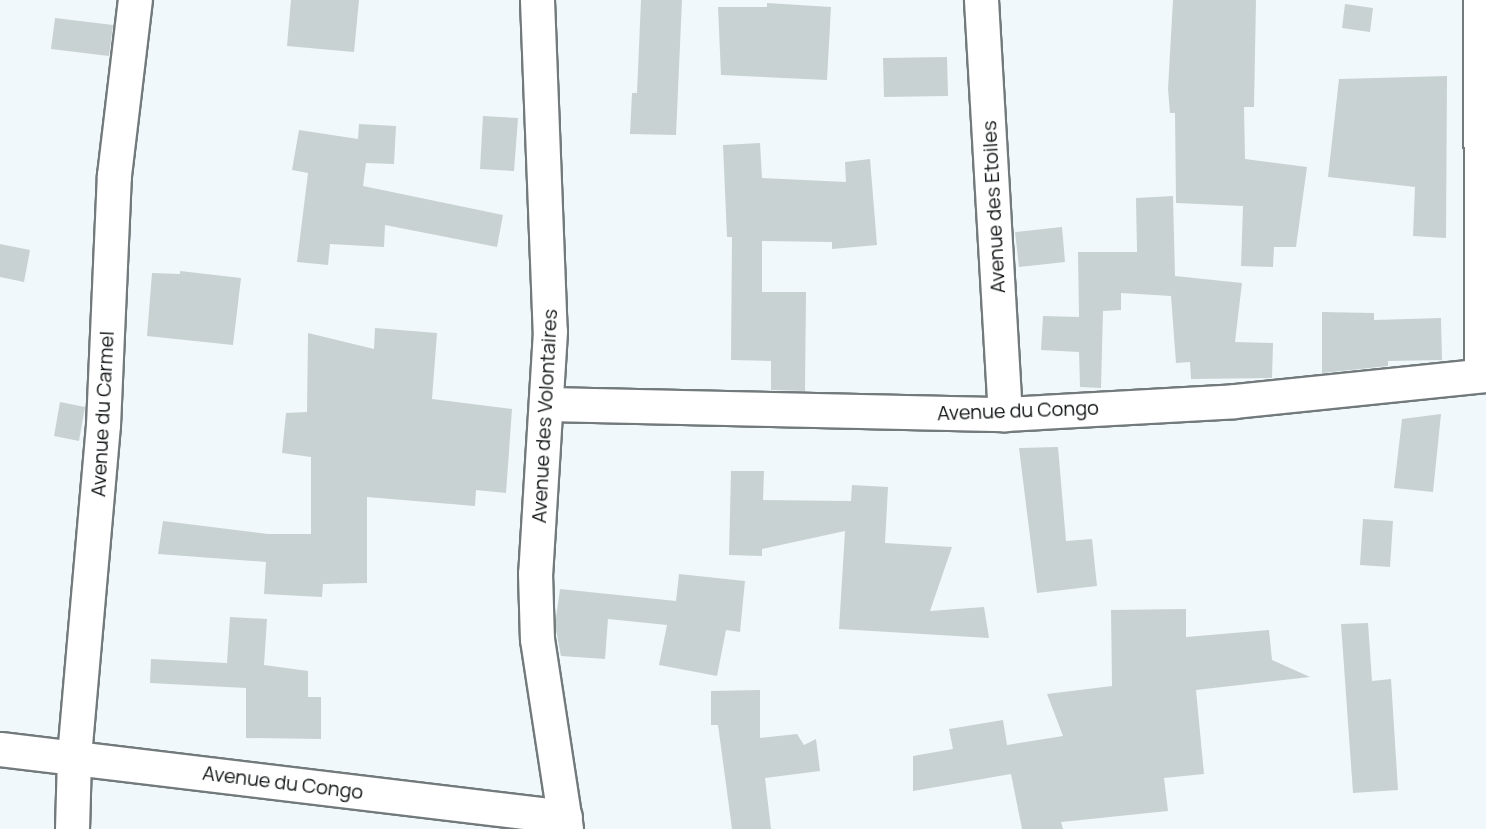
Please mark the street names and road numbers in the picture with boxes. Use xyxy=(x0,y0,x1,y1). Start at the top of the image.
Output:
street label: Avenue des Etoiles xyxy=(976,120,1010,294)
street label: Avenue des Volontaires xyxy=(526,308,562,524)
street label: Avenue du Carmel xyxy=(86,330,118,498)
street label: Avenue du Congo xyxy=(937,395,1099,425)
street label: Avenue du Congo xyxy=(201,760,365,804)

